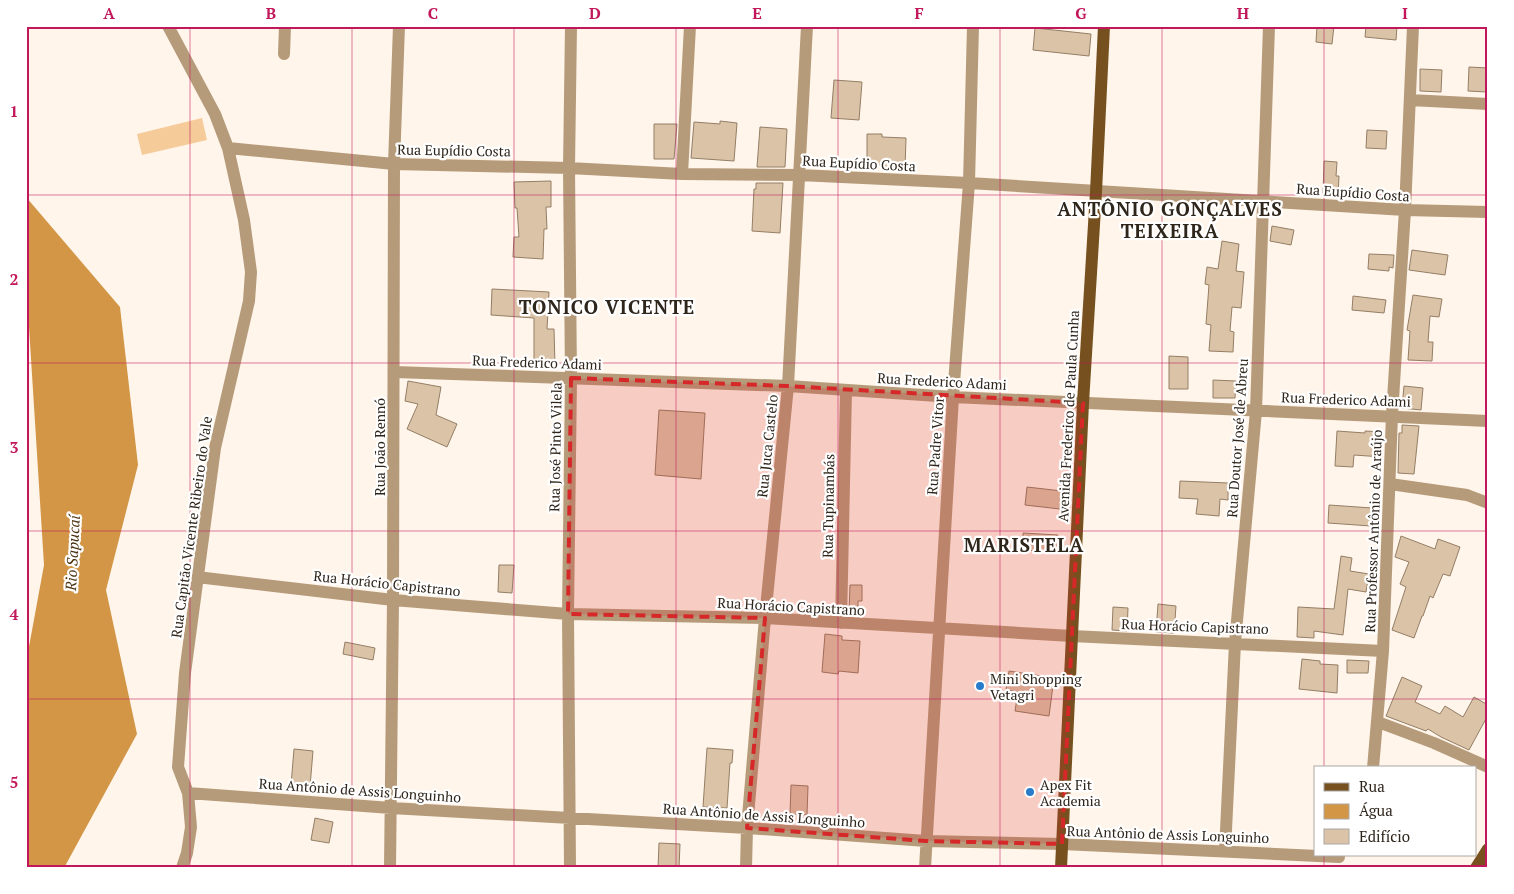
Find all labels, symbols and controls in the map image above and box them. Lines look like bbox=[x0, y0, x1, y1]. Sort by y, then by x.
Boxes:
text: A bbox=[103, 2, 115, 24]
text: B bbox=[266, 2, 276, 24]
text: C bbox=[428, 2, 438, 24]
text: D bbox=[589, 2, 601, 24]
text: E bbox=[752, 2, 762, 24]
text: F bbox=[914, 2, 924, 24]
text: G bbox=[1075, 2, 1087, 24]
text: H bbox=[1237, 2, 1249, 24]
text: I bbox=[1402, 2, 1408, 24]
text: 1 bbox=[9, 100, 19, 122]
street label: Rua Eupídio Costa bbox=[397, 140, 511, 160]
street label: Rua Eupídio Costa bbox=[802, 151, 916, 175]
street label: Rua Eupídio Costa bbox=[1296, 179, 1410, 205]
district label: ANTÔNIO GONÇALVES TEIXEIRA bbox=[1057, 196, 1283, 243]
text: 2 bbox=[9, 268, 19, 290]
district label: TONICO VICENTE bbox=[519, 294, 695, 319]
street label: Avenida Frederico de Paula Cunha bbox=[1053, 310, 1083, 522]
street label: Rua Frederico Adami bbox=[472, 350, 602, 374]
street label: Rua Doutor José de Abreu bbox=[1222, 358, 1252, 518]
street label: Rua Frederico Adami bbox=[877, 368, 1007, 394]
street label: Rua José Pinto Vilela bbox=[544, 382, 566, 512]
street label: Rua Frederico Adami bbox=[1281, 387, 1411, 411]
street label: Rua Juca Castelo bbox=[752, 393, 782, 498]
street label: Rua Padre Vitor bbox=[922, 396, 948, 496]
street label: Rua João Rennó bbox=[370, 398, 389, 496]
street label: Rua Capitão Vicente Ribeiro do Vale bbox=[166, 415, 216, 639]
street label: Rua Professor Antônio de Araújo bbox=[1360, 429, 1386, 633]
text: 3 bbox=[9, 436, 19, 458]
street label: Rua Tupinambás bbox=[818, 454, 838, 558]
water label: Rio Sapucaí bbox=[60, 513, 84, 592]
district label: MARISTELA bbox=[964, 532, 1084, 557]
street label: Rua Horácio Capistrano bbox=[313, 566, 462, 600]
street label: Rua Horácio Capistrano bbox=[717, 593, 865, 619]
text: 4 bbox=[9, 603, 19, 625]
street label: Rua Horácio Capistrano bbox=[1121, 614, 1269, 638]
place label: Mini Shopping Vetagri bbox=[990, 669, 1082, 704]
marker: Mini Shopping Vetagri bbox=[974, 680, 986, 692]
legend bbox=[1314, 766, 1476, 856]
text: 5 bbox=[9, 771, 19, 793]
street label: Rua Antônio de Assis Longuinho bbox=[258, 773, 462, 807]
place label: Apex Fit Academia bbox=[1040, 775, 1101, 810]
text: Rua bbox=[1359, 776, 1385, 796]
marker: Apex Fit Academia bbox=[1024, 786, 1036, 798]
street label: Rua Antônio de Assis Longuinho bbox=[662, 798, 866, 832]
text: Água bbox=[1359, 800, 1393, 820]
street label: Rua Antônio de Assis Longuinho bbox=[1066, 821, 1270, 847]
text: Edifício bbox=[1359, 826, 1410, 846]

